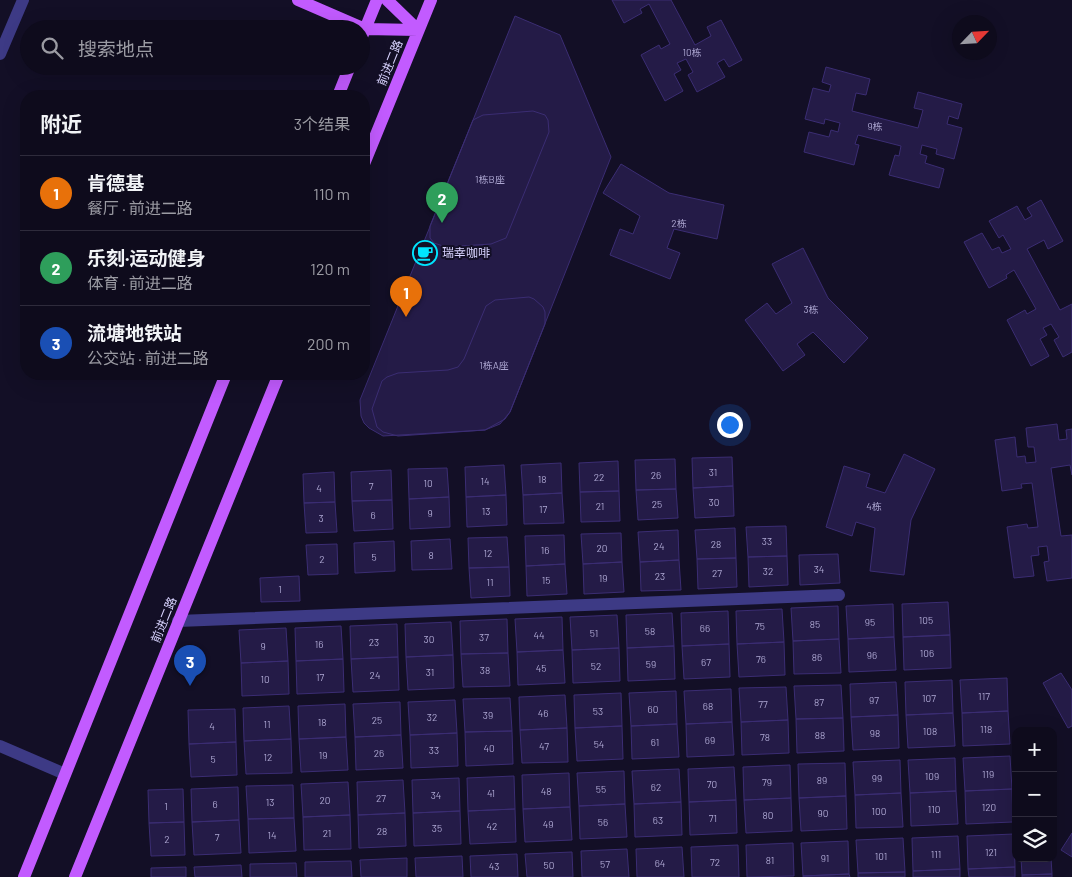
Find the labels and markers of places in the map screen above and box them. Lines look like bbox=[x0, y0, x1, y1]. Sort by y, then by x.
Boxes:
pin: 2 bbox=[426, 182, 458, 223]
cafe icon: 瑞幸咖啡 bbox=[412, 240, 438, 266]
place label: 瑞幸咖啡 bbox=[442, 245, 490, 259]
pin: 1 bbox=[390, 276, 422, 317]
pin: 3 bbox=[174, 645, 206, 686]

